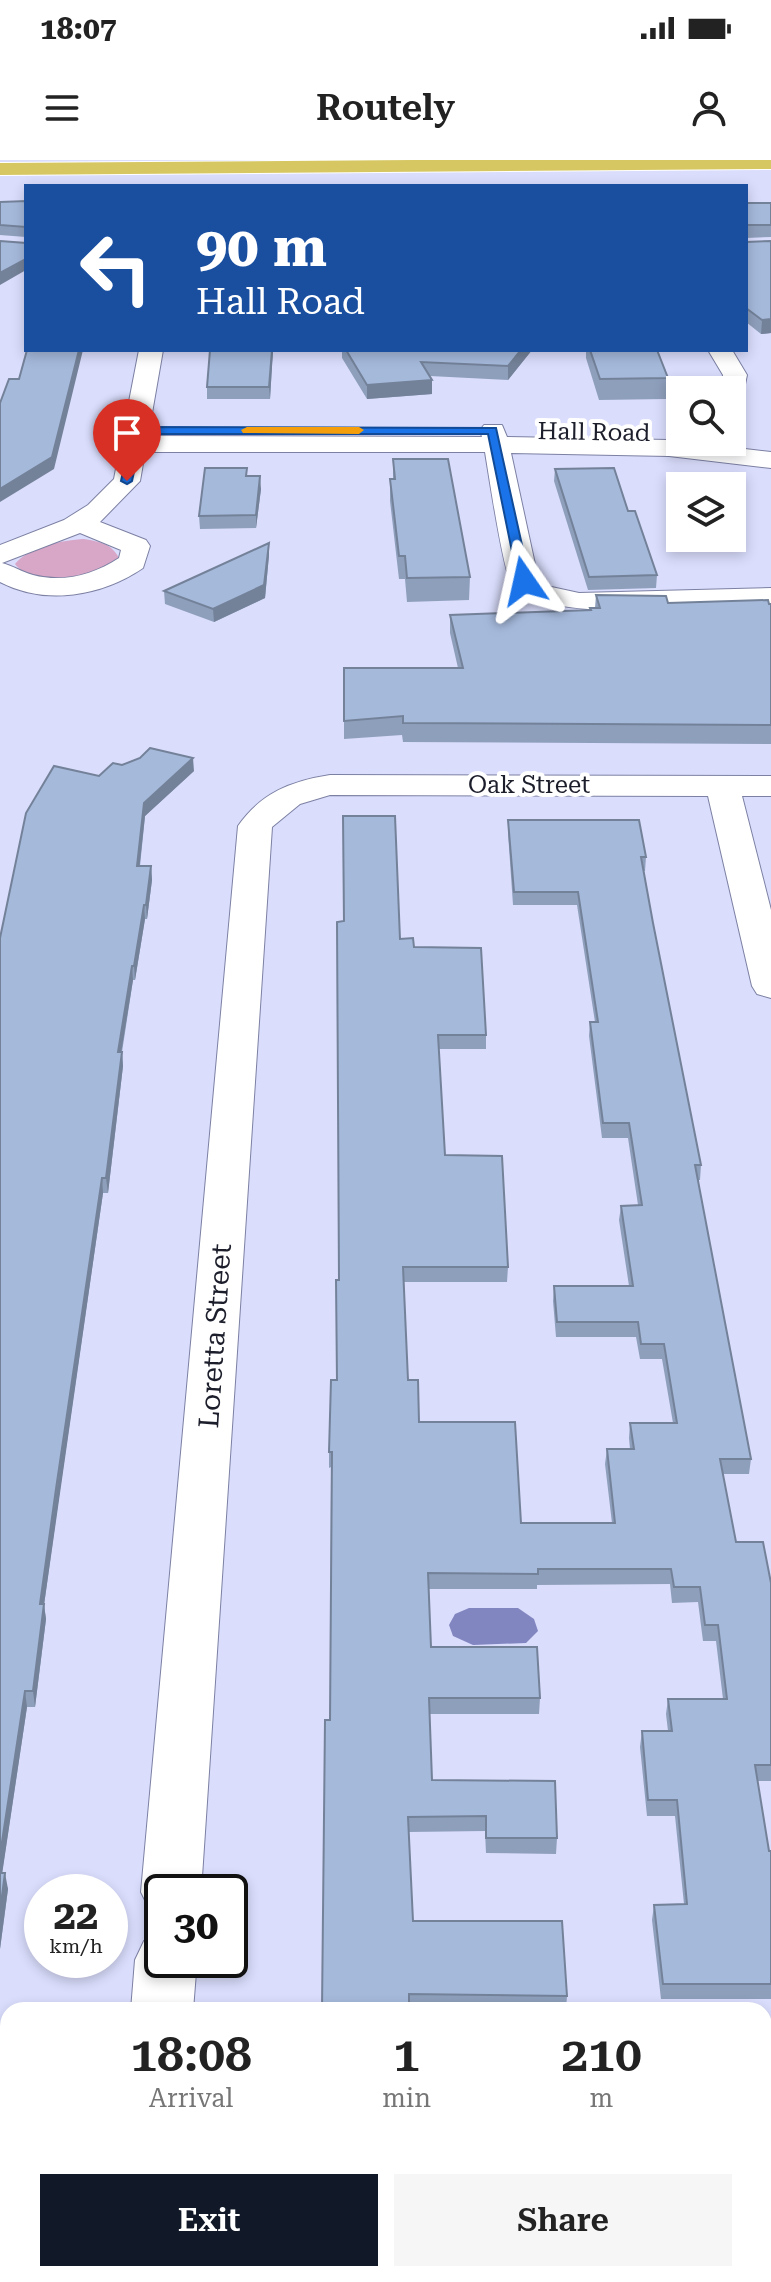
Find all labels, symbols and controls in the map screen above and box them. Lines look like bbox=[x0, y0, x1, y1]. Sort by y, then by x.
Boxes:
text: 18:07 bbox=[40, 11, 117, 46]
icon: menu bbox=[40, 86, 84, 130]
icon: person bbox=[687, 86, 731, 130]
text: Routely bbox=[316, 87, 455, 129]
text: 90 m bbox=[196, 214, 327, 280]
icon: left bbox=[64, 216, 168, 320]
text: Hall Road bbox=[196, 281, 365, 323]
map controls bbox=[666, 376, 746, 552]
button: search bbox=[666, 376, 746, 456]
pin bbox=[93, 399, 161, 481]
icon: arrive bbox=[105, 411, 149, 455]
street label: Hall Road bbox=[537, 417, 651, 447]
button: layers bbox=[666, 472, 746, 552]
position arrow bbox=[482, 539, 566, 623]
street label: Oak Street bbox=[468, 771, 590, 799]
street label: Loretta Street bbox=[192, 1243, 238, 1429]
speed limit sign: 30 bbox=[144, 1874, 248, 1978]
text: 22 bbox=[54, 1892, 98, 1939]
text: km/h bbox=[49, 1934, 103, 1958]
text: 18:08 bbox=[130, 2027, 252, 2083]
text: 1 bbox=[393, 2027, 420, 2083]
text: 210 bbox=[561, 2027, 642, 2083]
text: Arrival bbox=[149, 2083, 233, 2113]
text: min bbox=[382, 2083, 431, 2113]
text: m bbox=[590, 2083, 613, 2113]
button: Exit bbox=[40, 2174, 378, 2266]
button: Share bbox=[394, 2174, 732, 2266]

